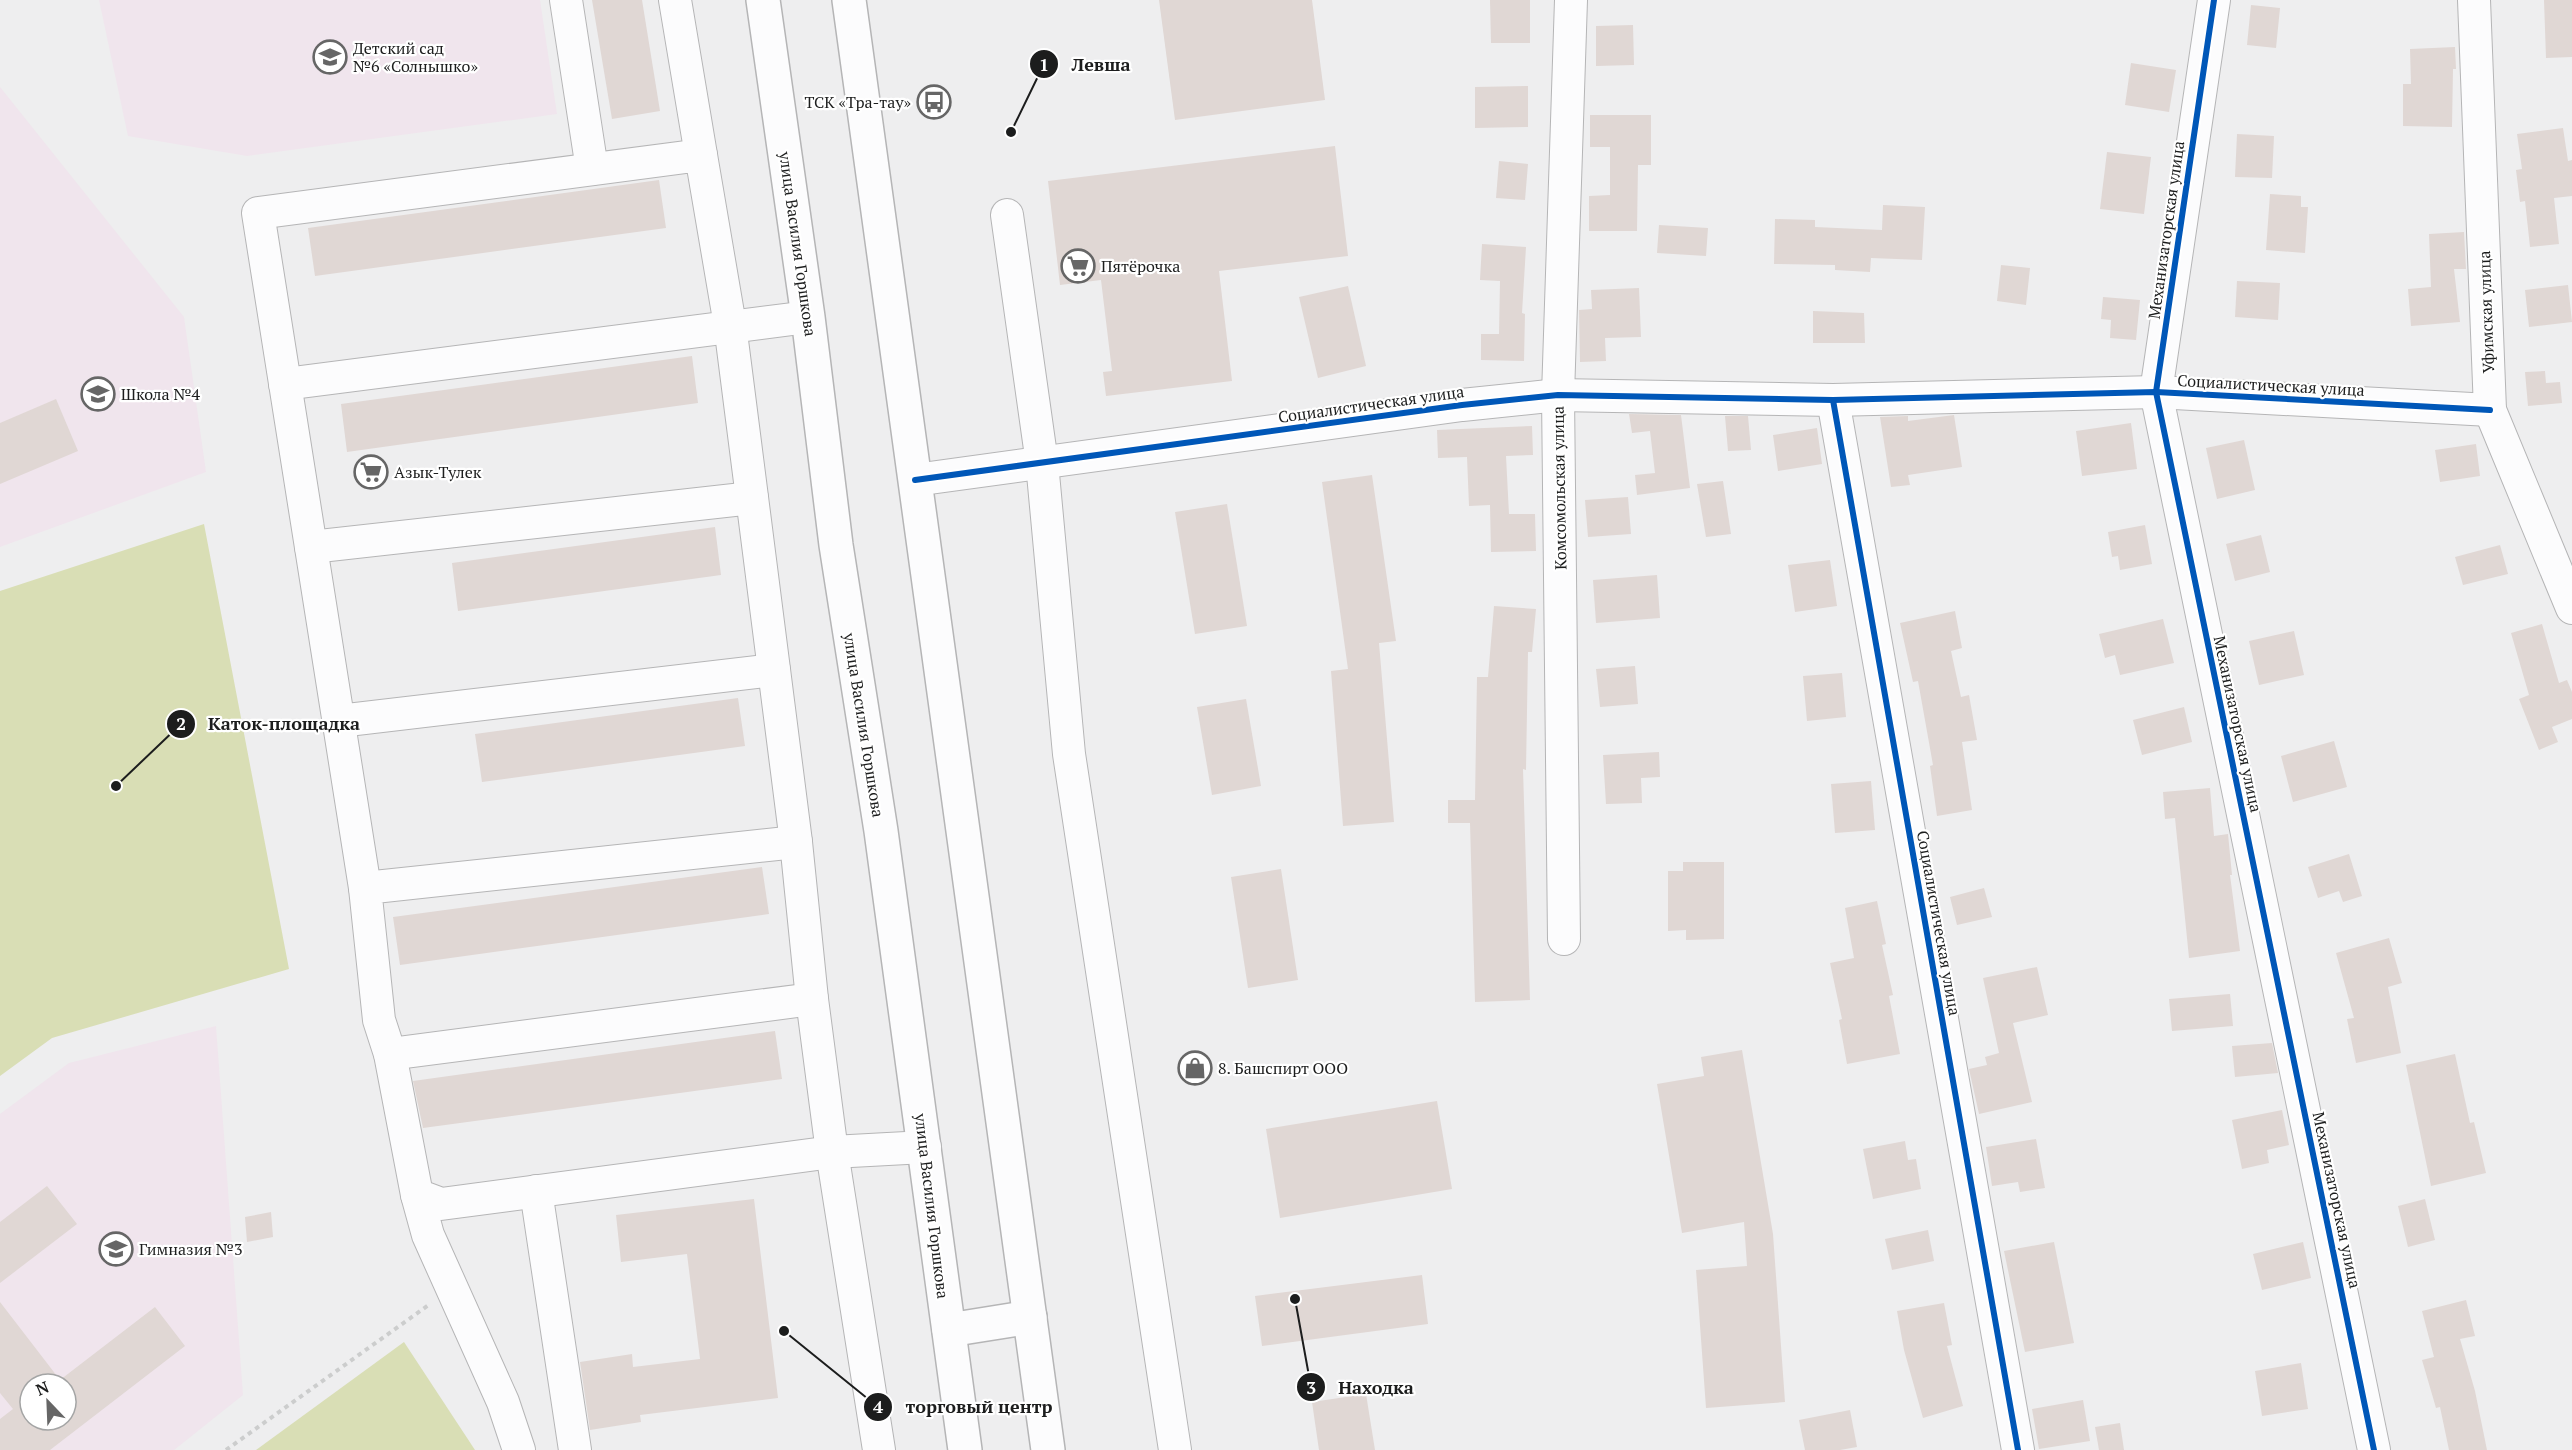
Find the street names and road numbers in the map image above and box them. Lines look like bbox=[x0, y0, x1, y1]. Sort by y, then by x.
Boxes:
street label: Механизаторская улица bbox=[2143, 139, 2189, 321]
street label: улица Василия Горшкова bbox=[774, 149, 822, 338]
street label: Уфимская улица bbox=[2473, 250, 2499, 374]
street label: Социалистическая улица bbox=[2177, 369, 2365, 401]
street label: Социалистическая улица bbox=[1277, 380, 1465, 428]
street label: Комсомольская улица bbox=[1547, 406, 1571, 570]
street label: улица Василия Горшкова bbox=[838, 630, 889, 819]
street label: Механизаторская улица bbox=[2209, 634, 2267, 814]
street label: Социалистическая улица bbox=[1912, 829, 1966, 1017]
street label: Механизаторская улица bbox=[2308, 1110, 2366, 1290]
street label: улица Василия Горшкова bbox=[910, 1111, 954, 1300]

